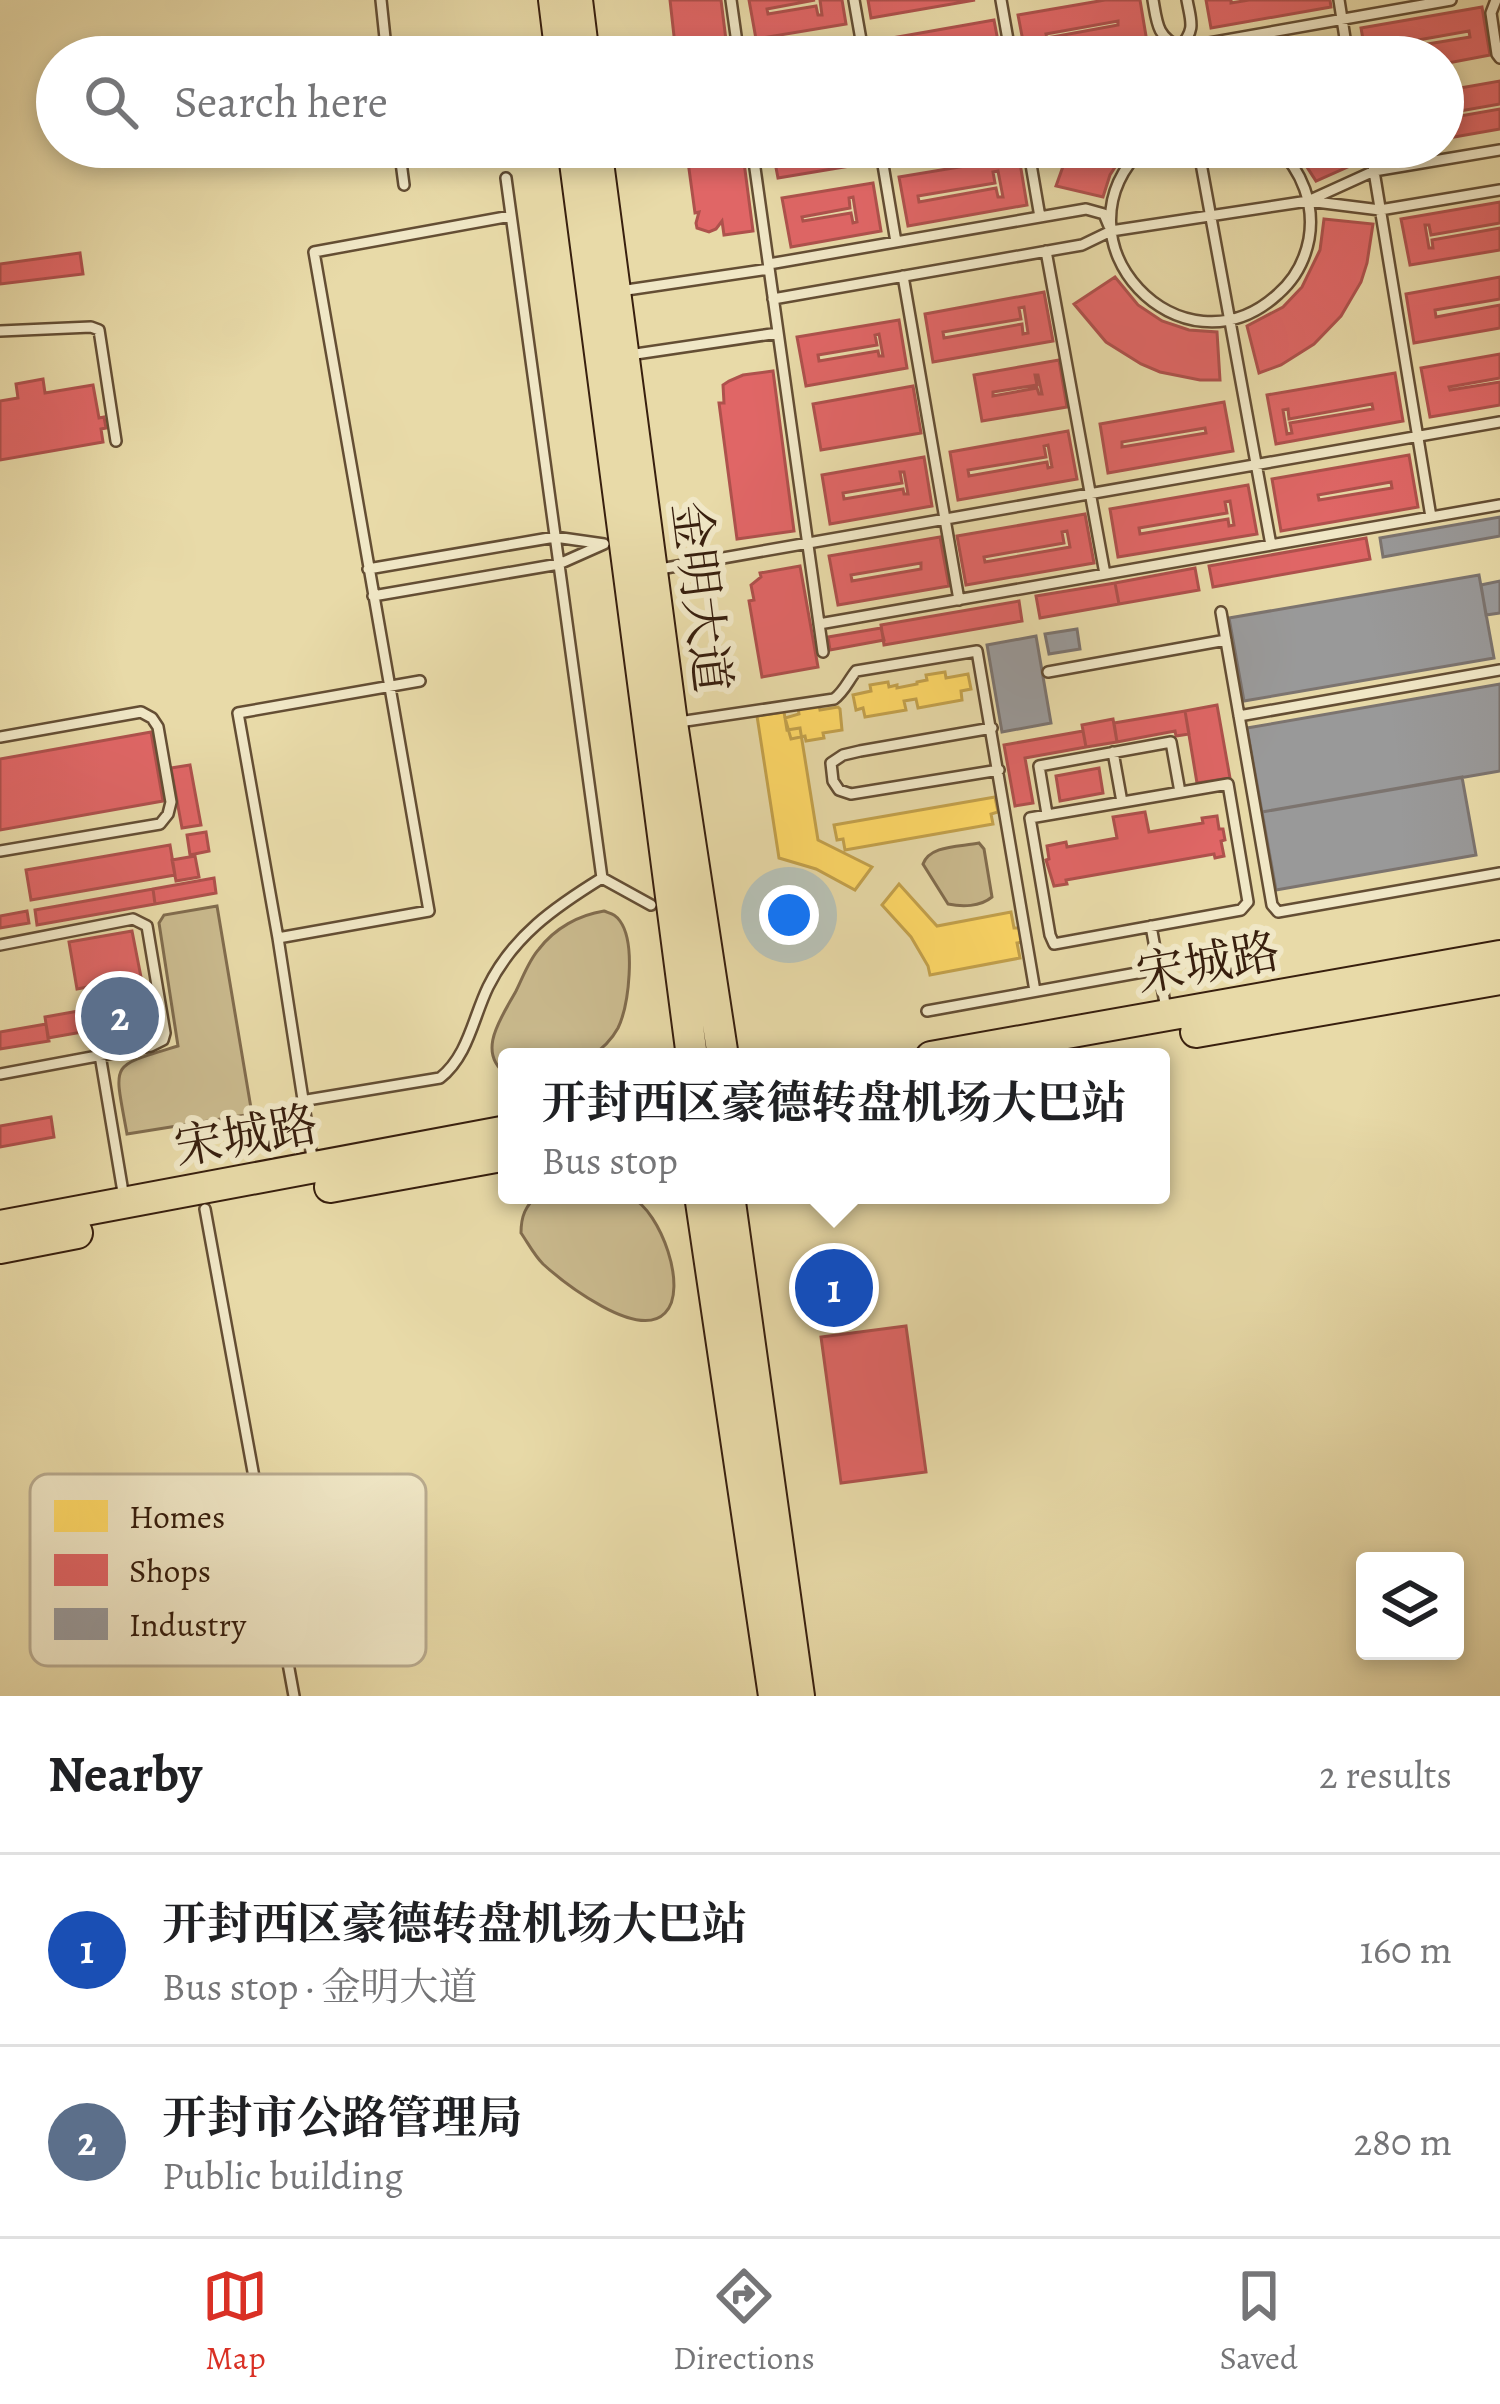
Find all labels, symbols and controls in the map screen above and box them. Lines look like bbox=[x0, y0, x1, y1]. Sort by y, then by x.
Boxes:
search box bbox=[36, 36, 1464, 168]
icon: search bbox=[78, 69, 144, 135]
text: Search here bbox=[174, 71, 388, 133]
street label: 金明大道 bbox=[657, 498, 745, 696]
your location bbox=[759, 885, 819, 945]
street label: 宋城路 bbox=[1131, 918, 1285, 1008]
pin: 2 bbox=[81, 971, 159, 1061]
popup bbox=[498, 1048, 1170, 1204]
text: 开封西区豪德转盘机场大巴站 bbox=[541, 1072, 1127, 1134]
street label: 宋城路 bbox=[169, 1091, 323, 1181]
text: Bus stop bbox=[541, 1134, 678, 1187]
pin: 1 bbox=[795, 1243, 873, 1333]
legend bbox=[30, 1474, 426, 1666]
text: Homes bbox=[129, 1494, 225, 1539]
text: Shops bbox=[129, 1548, 211, 1593]
map controls bbox=[1356, 1552, 1464, 1660]
button: layers bbox=[1356, 1552, 1464, 1660]
text: Industry bbox=[129, 1602, 247, 1647]
text: Nearby bbox=[48, 1739, 202, 1809]
text: 2 results bbox=[1319, 1748, 1452, 1801]
text: 开封西区豪德转盘机场大巴站 bbox=[162, 1893, 747, 1955]
text: 1 bbox=[80, 1923, 94, 1976]
text: 160 m bbox=[1360, 1923, 1452, 1976]
text: Bus stop · 金明大道 bbox=[162, 1960, 478, 2013]
text: 开封市公路管理局 bbox=[162, 2087, 522, 2149]
text: 2 bbox=[78, 2115, 96, 2168]
text: 280 m bbox=[1354, 2115, 1452, 2168]
text: Public building bbox=[162, 2149, 403, 2202]
tab: Map bbox=[202, 2263, 268, 2380]
tab: Directions bbox=[673, 2263, 815, 2380]
tab: Saved bbox=[1219, 2263, 1298, 2380]

